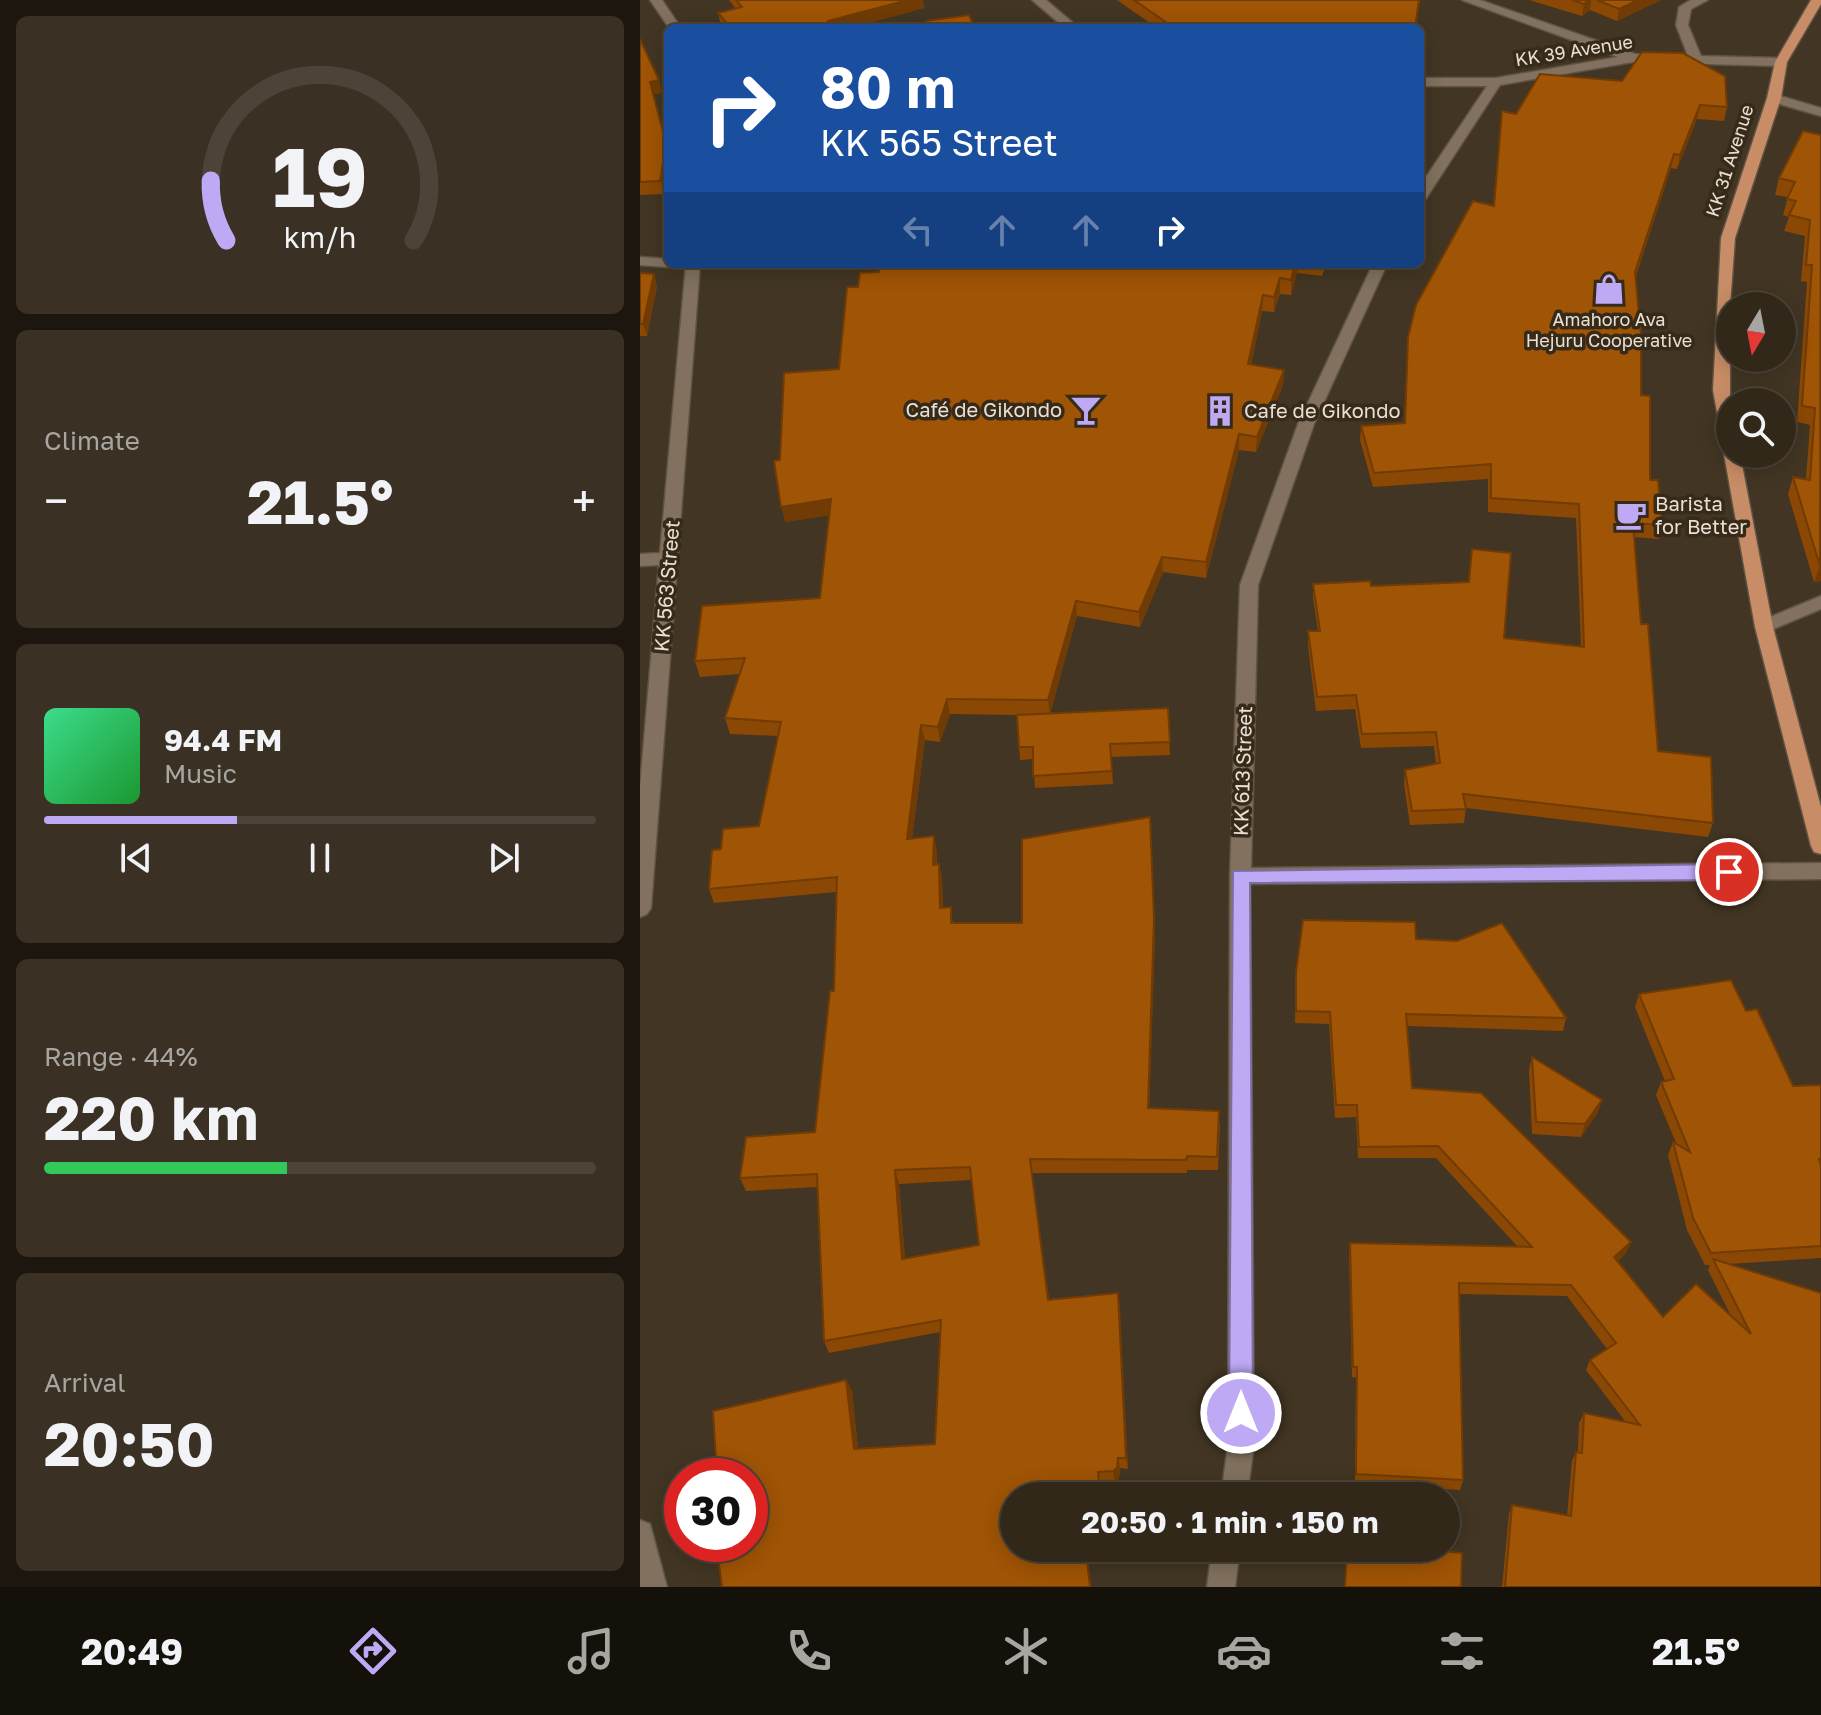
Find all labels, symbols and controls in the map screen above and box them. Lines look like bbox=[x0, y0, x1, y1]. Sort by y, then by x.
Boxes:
street label: KK 39 Avenue bbox=[1513, 30, 1634, 70]
text: 80 m bbox=[820, 53, 955, 120]
icon: right bbox=[688, 56, 792, 160]
street label: KK 31 Avenue bbox=[1701, 102, 1758, 220]
text: KK 565 Street bbox=[820, 121, 1058, 164]
text: 19 bbox=[272, 125, 368, 225]
icon: left bbox=[896, 208, 940, 252]
icon: ahead bbox=[980, 208, 1024, 252]
icon: ahead bbox=[1064, 208, 1108, 252]
icon: right bbox=[1148, 208, 1192, 252]
text: km/h bbox=[284, 220, 356, 254]
shop icon: Amahoro Ava Hejuru Cooperative bbox=[1592, 272, 1626, 306]
north arrow bbox=[1716, 292, 1796, 372]
map controls bbox=[1716, 292, 1796, 468]
place label: Amahoro Ava Hejuru Cooperative bbox=[1526, 308, 1692, 351]
button: search bbox=[1716, 388, 1796, 468]
bar icon: Café de Gikondo bbox=[1069, 393, 1103, 427]
building icon: Cafe de Gikondo bbox=[1203, 394, 1237, 428]
place label: Café de Gikondo bbox=[906, 397, 1062, 421]
place label: Cafe de Gikondo bbox=[1244, 398, 1400, 422]
text: Climate bbox=[44, 425, 140, 456]
text: 21.5° bbox=[247, 465, 393, 537]
text: − bbox=[44, 474, 68, 527]
text: + bbox=[572, 474, 596, 527]
place label: Barista for Better bbox=[1655, 491, 1747, 538]
cafe icon: Barista for Better bbox=[1614, 498, 1648, 532]
street label: KK 563 Street bbox=[648, 519, 684, 653]
street label: KK 613 Street bbox=[1228, 705, 1256, 837]
text: 94.4 FM bbox=[164, 722, 282, 758]
text: Music bbox=[164, 758, 237, 789]
icon: previous bbox=[114, 836, 158, 880]
icon: pause bbox=[298, 836, 342, 880]
icon: next bbox=[482, 836, 526, 880]
pin bbox=[1695, 838, 1763, 906]
icon: arrive bbox=[1707, 850, 1751, 894]
text: Range · 44% bbox=[44, 1041, 198, 1072]
text: 220 km bbox=[44, 1081, 259, 1153]
text: Arrival bbox=[44, 1367, 125, 1398]
position arrow bbox=[1199, 1371, 1283, 1455]
text: 20:50 bbox=[44, 1407, 214, 1479]
speed limit sign: 30 bbox=[664, 1458, 768, 1562]
text: 20:50 · 1 min · 150 m bbox=[1082, 1504, 1378, 1540]
icon: directions bbox=[345, 1623, 401, 1679]
icon: music bbox=[563, 1623, 619, 1679]
icon: phone bbox=[781, 1623, 837, 1679]
icon: climate bbox=[998, 1623, 1054, 1679]
icon: car bbox=[1216, 1623, 1272, 1679]
icon: filters bbox=[1434, 1623, 1490, 1679]
text: 20:49 bbox=[81, 1630, 183, 1673]
text: 21.5° bbox=[1652, 1630, 1740, 1673]

